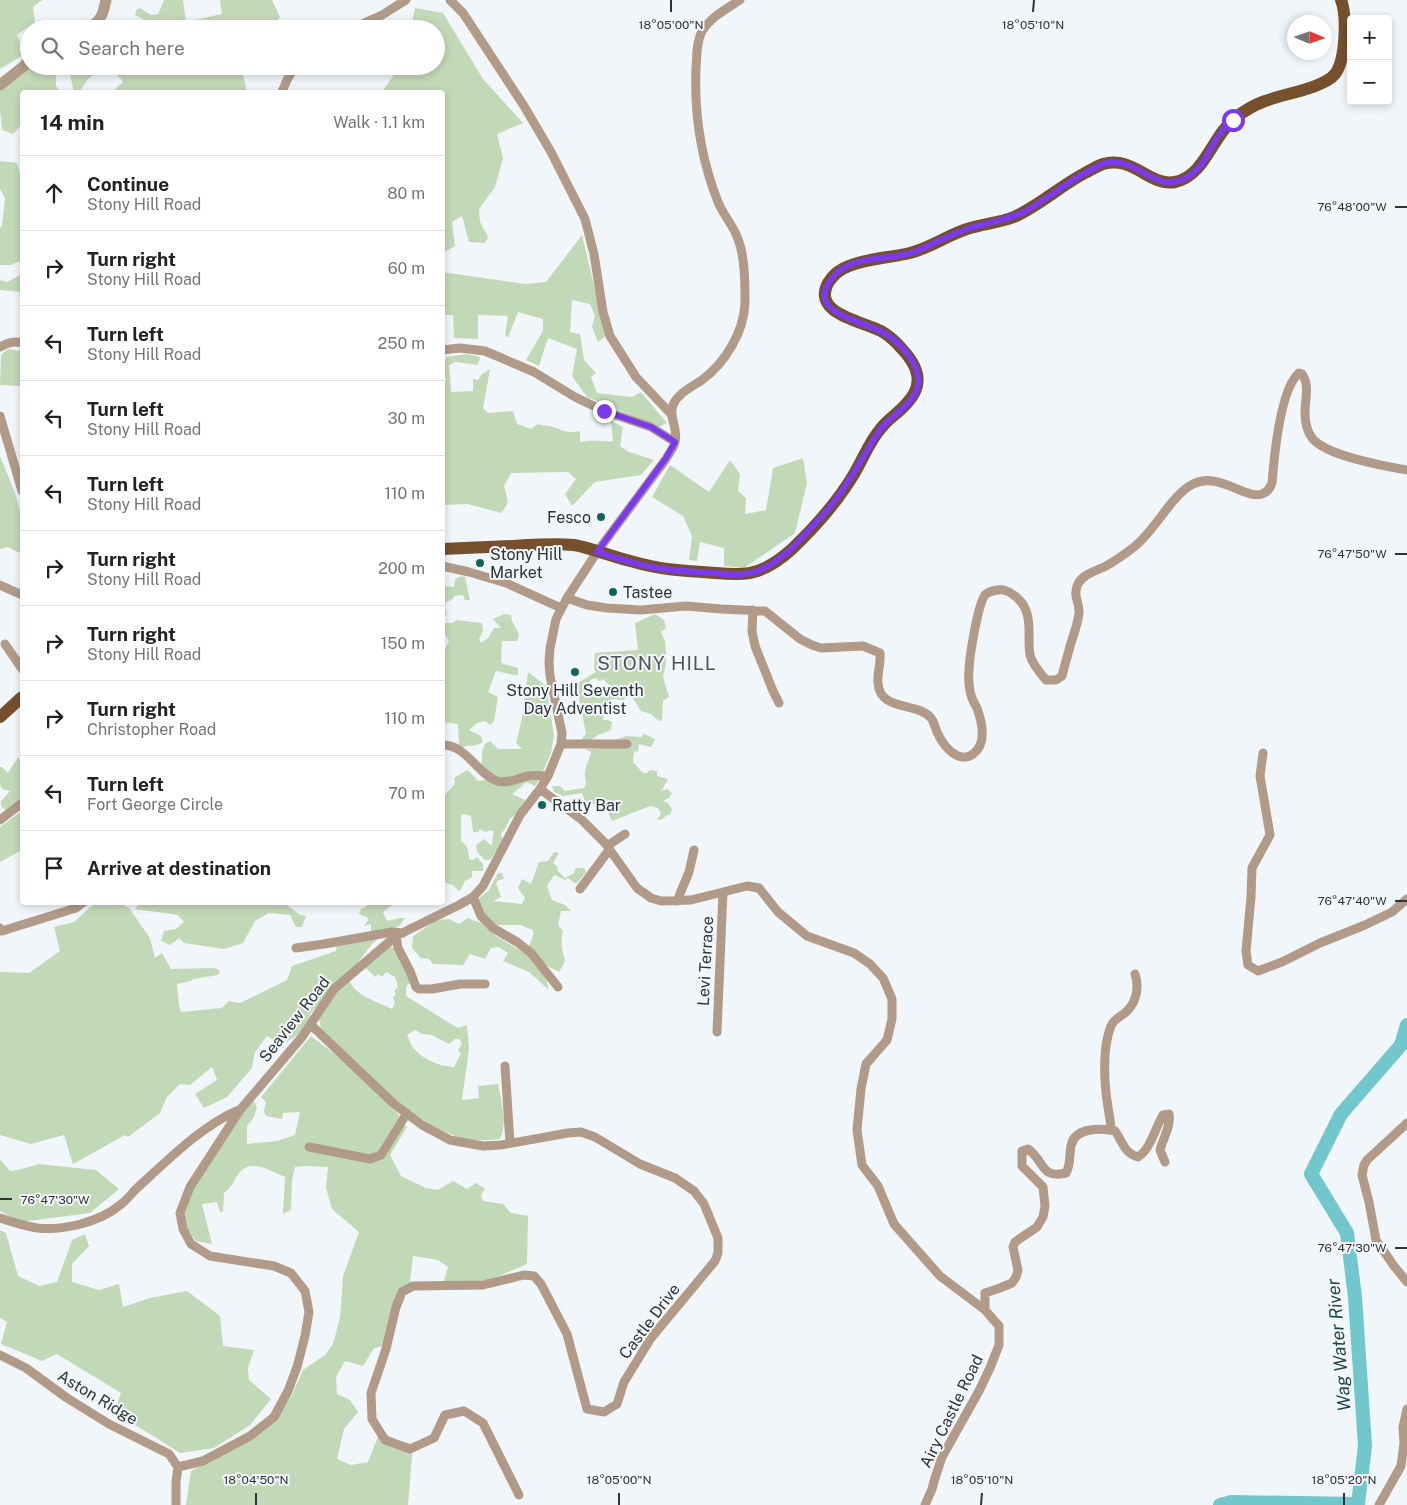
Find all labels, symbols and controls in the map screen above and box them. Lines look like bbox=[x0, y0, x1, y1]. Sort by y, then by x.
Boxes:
north arrow bbox=[1287, 15, 1332, 60]
map controls bbox=[1347, 15, 1392, 105]
button: + bbox=[1347, 15, 1392, 60]
text: 18°05'00"N bbox=[639, 18, 703, 32]
text: 18°05'10"N bbox=[1002, 18, 1064, 32]
search box bbox=[20, 20, 445, 75]
icon: search bbox=[38, 34, 66, 62]
text: Search here bbox=[78, 37, 185, 59]
button: − bbox=[1347, 60, 1392, 105]
route start bbox=[1222, 109, 1245, 132]
text: 14 min bbox=[40, 110, 104, 135]
text: Walk · 1.1 km bbox=[333, 113, 425, 132]
text: Continue bbox=[87, 173, 169, 195]
icon: ahead bbox=[40, 179, 68, 207]
text: 80 m bbox=[387, 184, 425, 203]
text: Stony Hill Road bbox=[87, 195, 201, 214]
text: 76°48'00"W bbox=[1317, 200, 1387, 214]
text: Turn right bbox=[87, 248, 176, 270]
icon: right bbox=[40, 254, 68, 282]
text: 60 m bbox=[388, 259, 425, 278]
text: Stony Hill Road bbox=[87, 270, 201, 289]
text: Turn left bbox=[87, 323, 164, 345]
icon: left bbox=[40, 329, 68, 357]
text: 250 m bbox=[378, 334, 425, 353]
text: Stony Hill Road bbox=[87, 345, 201, 364]
text: Turn left bbox=[87, 398, 164, 420]
route end bbox=[593, 400, 616, 423]
icon: left bbox=[40, 404, 68, 432]
text: 30 m bbox=[388, 409, 425, 428]
text: Stony Hill Road bbox=[87, 420, 201, 439]
text: Turn left bbox=[87, 473, 164, 495]
icon: left bbox=[40, 479, 68, 507]
text: 110 m bbox=[384, 484, 425, 503]
text: Stony Hill Road bbox=[87, 495, 201, 514]
place label: Fesco bbox=[547, 508, 591, 527]
marker: Fesco bbox=[595, 511, 607, 523]
place label: Stony Hill Market bbox=[490, 545, 563, 582]
text: 76°47'50"W bbox=[1317, 547, 1387, 561]
text: Turn right bbox=[87, 548, 176, 570]
icon: right bbox=[40, 554, 68, 582]
marker: Stony Hill Market bbox=[474, 557, 486, 569]
text: 200 m bbox=[378, 559, 425, 578]
text: Stony Hill Road bbox=[87, 570, 201, 589]
place label: Tastee bbox=[623, 583, 672, 602]
marker: Tastee bbox=[607, 586, 619, 598]
text: Turn right bbox=[87, 623, 176, 645]
icon: right bbox=[40, 629, 68, 657]
text: 150 m bbox=[381, 634, 425, 653]
text: Stony Hill Road bbox=[87, 645, 201, 664]
district label: STONY HILL bbox=[597, 652, 717, 674]
marker: Stony Hill Seventh Day Adventist bbox=[569, 666, 581, 678]
place label: Stony Hill Seventh Day Adventist bbox=[506, 681, 644, 718]
text: Turn right bbox=[87, 698, 176, 720]
icon: right bbox=[40, 704, 68, 732]
text: 110 m bbox=[384, 709, 425, 728]
text: Christopher Road bbox=[87, 720, 216, 739]
text: Turn left bbox=[87, 773, 164, 795]
icon: left bbox=[40, 779, 68, 807]
text: 70 m bbox=[388, 784, 425, 803]
text: Fort George Circle bbox=[87, 795, 223, 814]
place label: Ratty Bar bbox=[552, 796, 621, 815]
marker: Ratty Bar bbox=[536, 799, 548, 811]
icon: arrive bbox=[40, 854, 68, 882]
text: Arrive at destination bbox=[87, 857, 271, 879]
text: 76°47'40"W bbox=[1317, 894, 1387, 908]
street label: Levi Terrace bbox=[694, 916, 717, 1006]
street label: Seaview Road bbox=[255, 973, 334, 1066]
text: 76°47'30"W bbox=[20, 1193, 90, 1207]
text: 76°47'30"W bbox=[1317, 1241, 1387, 1255]
water label: Wag Water River bbox=[1322, 1278, 1355, 1412]
street label: Castle Drive bbox=[615, 1280, 684, 1363]
street label: Airy Castle Road bbox=[916, 1352, 987, 1471]
street label: Aston Ridge bbox=[54, 1366, 141, 1429]
text: 18°04'50"N bbox=[223, 1473, 289, 1487]
text: 18°05'00"N bbox=[587, 1473, 651, 1487]
text: 18°05'10"N bbox=[951, 1473, 1013, 1487]
text: 18°05'20"N bbox=[1312, 1473, 1376, 1487]

